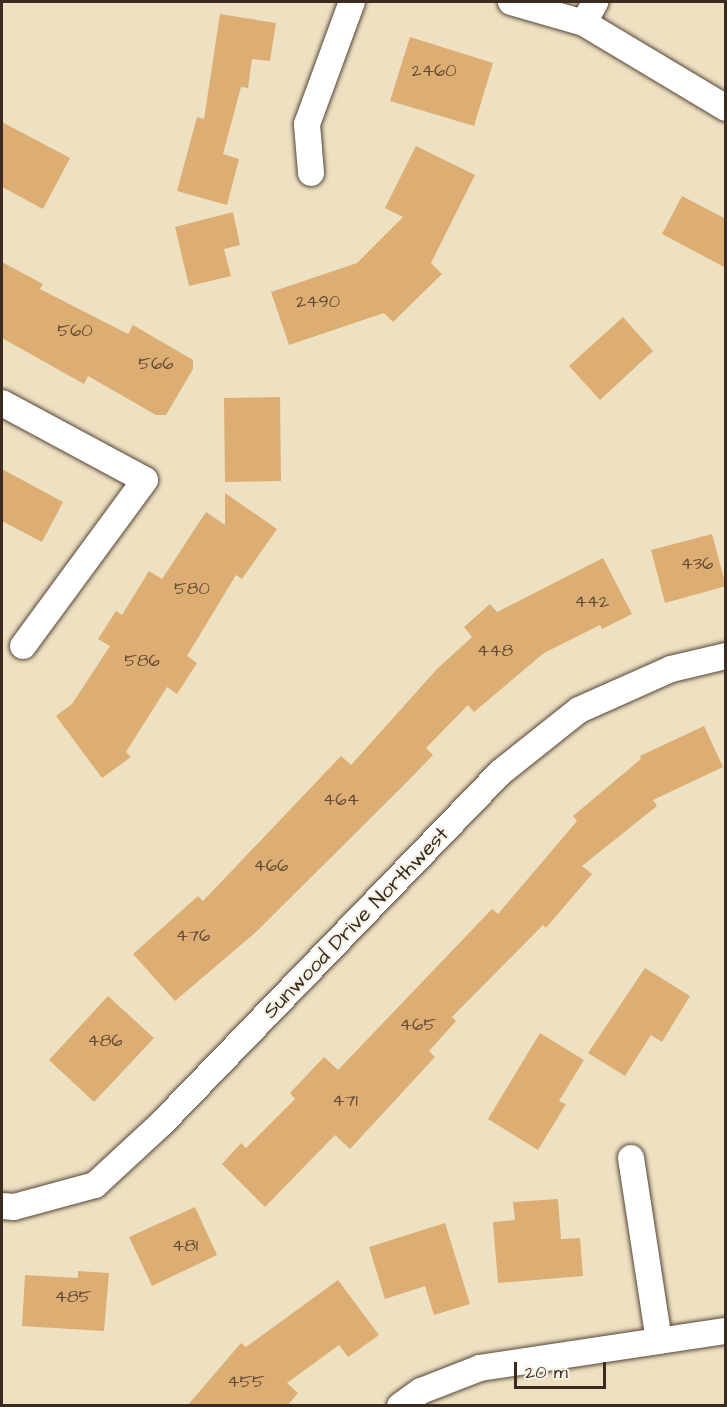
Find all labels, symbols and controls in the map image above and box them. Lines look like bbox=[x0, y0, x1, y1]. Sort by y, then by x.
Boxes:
house number: 2460 bbox=[411, 60, 457, 82]
house number: 2490 bbox=[296, 291, 340, 313]
house number: 560 bbox=[57, 320, 93, 342]
house number: 566 bbox=[138, 353, 174, 375]
house number: 436 bbox=[681, 553, 713, 575]
house number: 580 bbox=[174, 578, 210, 600]
house number: 442 bbox=[575, 591, 609, 613]
house number: 448 bbox=[477, 640, 513, 662]
house number: 586 bbox=[124, 650, 160, 672]
house number: 464 bbox=[323, 789, 359, 811]
street label: Sunwood Drive Northwest bbox=[258, 822, 454, 1024]
house number: 466 bbox=[254, 855, 288, 877]
house number: 476 bbox=[176, 925, 210, 947]
house number: 465 bbox=[400, 1014, 436, 1036]
house number: 486 bbox=[87, 1030, 123, 1052]
house number: 471 bbox=[332, 1090, 358, 1112]
house number: 481 bbox=[172, 1235, 198, 1257]
house number: 485 bbox=[55, 1286, 91, 1308]
scale bar bbox=[517, 1350, 608, 1388]
text: 20 m bbox=[525, 1360, 568, 1385]
house number: 455 bbox=[227, 1371, 265, 1393]

